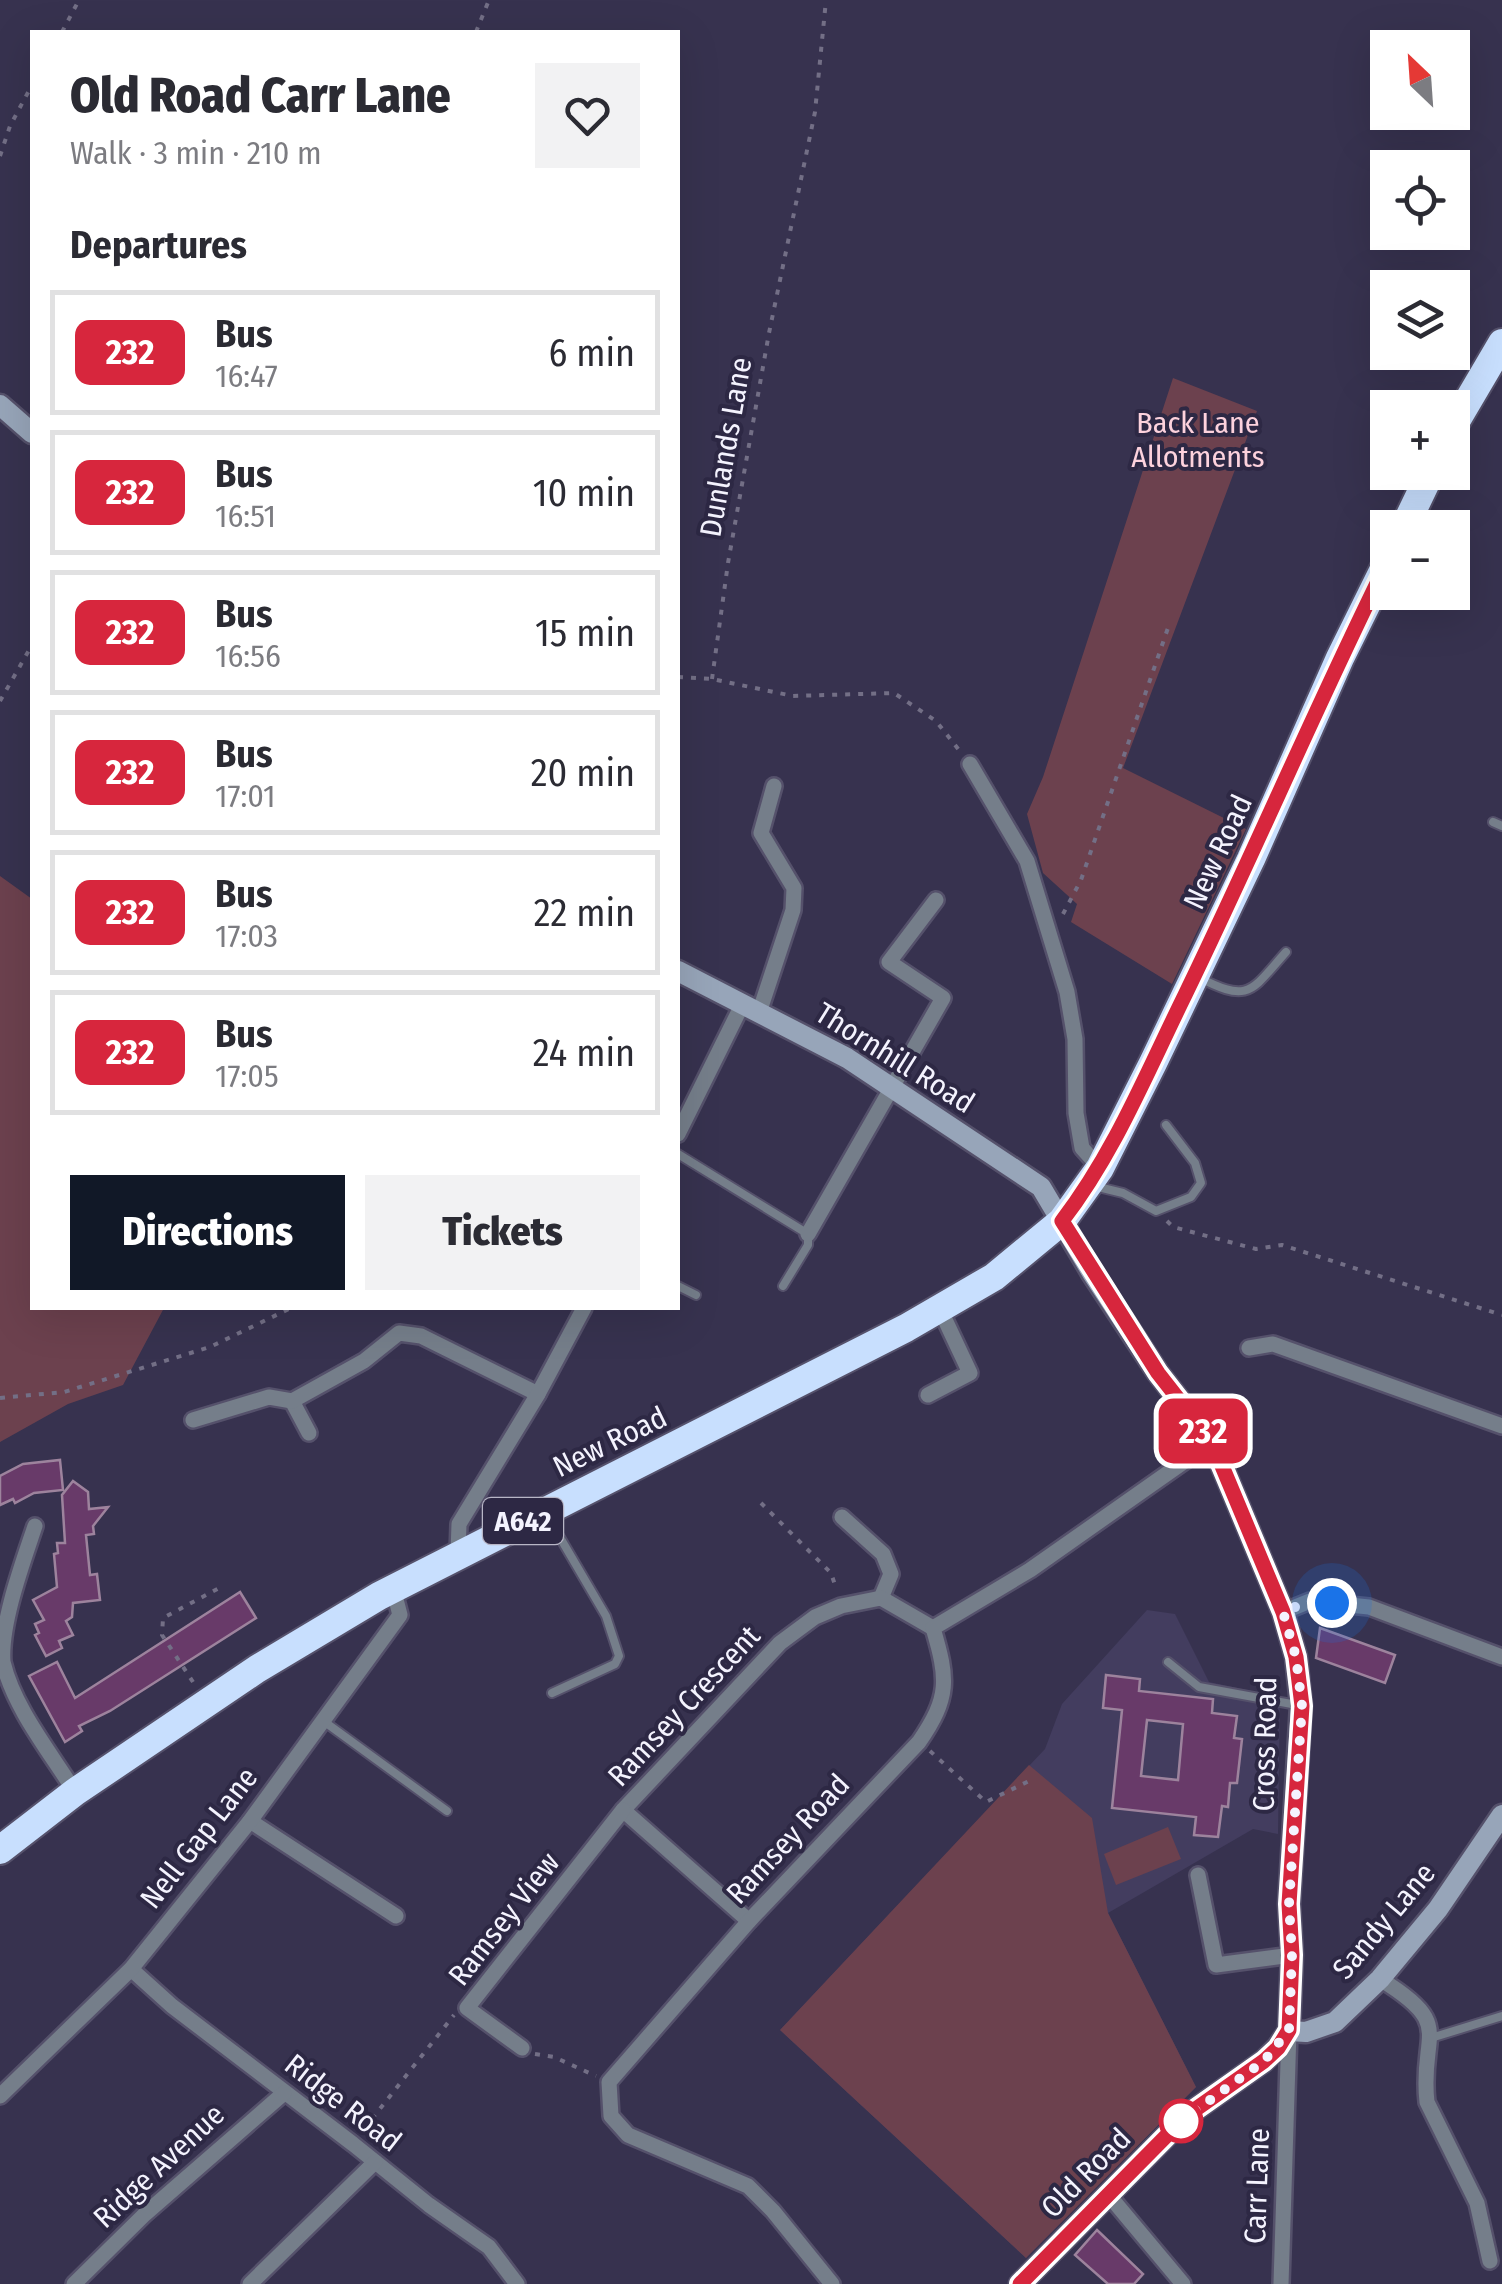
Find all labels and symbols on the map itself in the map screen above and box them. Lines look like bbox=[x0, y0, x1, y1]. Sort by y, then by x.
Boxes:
north arrow bbox=[1370, 30, 1470, 130]
street label: Dunlands Lane bbox=[693, 354, 759, 540]
park label: Back Lane Allotments bbox=[1131, 405, 1265, 475]
street label: New Road bbox=[1176, 789, 1260, 915]
street label: Thornhill Road bbox=[809, 995, 981, 1121]
line badge: 232 bbox=[1146, 1398, 1260, 1464]
street label: New Road bbox=[547, 1399, 673, 1485]
road number: A642 bbox=[483, 1498, 563, 1544]
your location bbox=[1307, 1578, 1357, 1628]
street label: Ramsey Crescent bbox=[600, 1618, 768, 1794]
street label: Cross Road bbox=[1246, 1676, 1284, 1812]
street label: Nell Gap Lane bbox=[133, 1760, 265, 1916]
street label: Ramsey Road bbox=[719, 1767, 857, 1911]
street label: Ramsey View bbox=[441, 1845, 567, 1993]
street label: Sandy Lane bbox=[1325, 1856, 1443, 1986]
street label: Ridge Road bbox=[278, 2046, 408, 2160]
street label: Ridge Avenue bbox=[86, 2096, 232, 2236]
unlabelled marker bbox=[1160, 2100, 1202, 2142]
street label: Old Road bbox=[1034, 2121, 1138, 2225]
street label: Carr Lane bbox=[1237, 2127, 1277, 2245]

